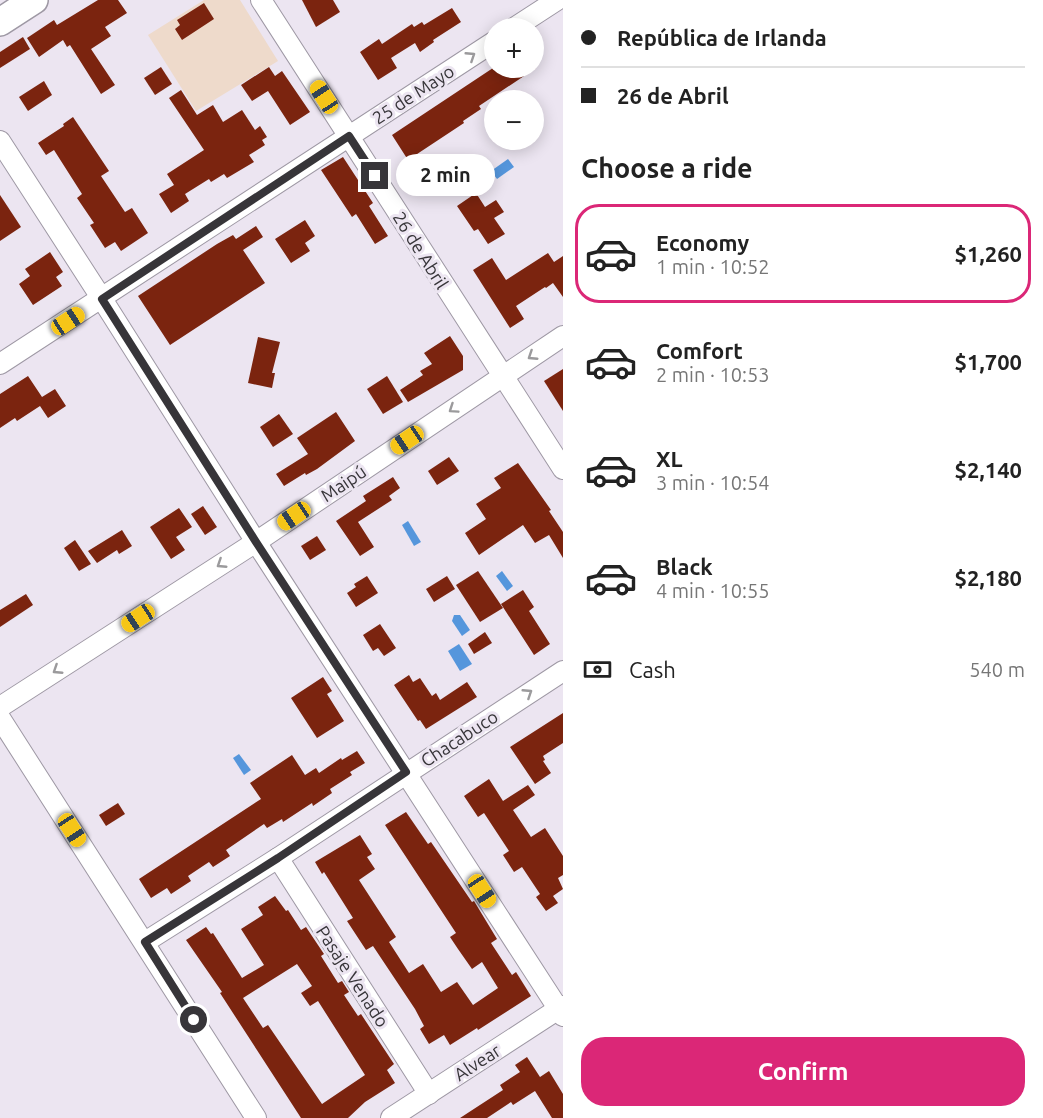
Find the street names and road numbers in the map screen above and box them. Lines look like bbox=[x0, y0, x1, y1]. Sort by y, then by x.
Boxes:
street label: 25 de Mayo bbox=[369, 60, 457, 128]
street label: 26 de Abril bbox=[389, 208, 453, 292]
street label: Maipú bbox=[317, 461, 369, 505]
street label: Chacabuco bbox=[417, 706, 501, 770]
street label: Pasaje Venado bbox=[313, 922, 393, 1030]
street label: Alvear bbox=[450, 1040, 504, 1084]

